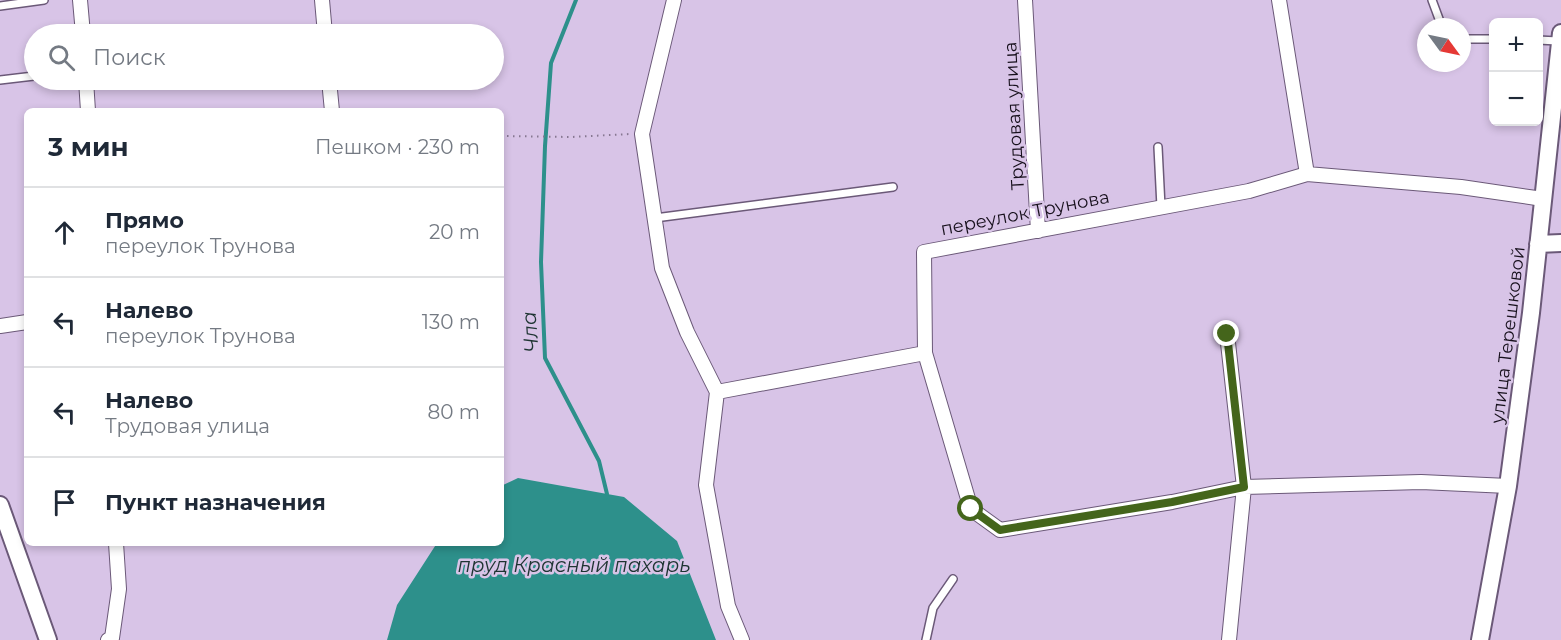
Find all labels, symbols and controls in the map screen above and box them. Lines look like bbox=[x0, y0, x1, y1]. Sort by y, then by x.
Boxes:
north arrow bbox=[1417, 18, 1471, 72]
map controls bbox=[1489, 18, 1543, 126]
button: + bbox=[1489, 18, 1543, 72]
search box bbox=[24, 24, 504, 90]
icon: search bbox=[45, 41, 78, 74]
street label: Трудовая улица bbox=[999, 41, 1029, 191]
text: Поиск bbox=[93, 44, 165, 71]
button: − bbox=[1489, 72, 1543, 126]
text: 3 мин bbox=[48, 131, 128, 163]
text: Пешком · 230 m bbox=[315, 135, 480, 159]
street label: переулок Трунова bbox=[939, 186, 1111, 240]
text: Прямо bbox=[105, 207, 184, 234]
icon: ahead bbox=[48, 216, 81, 249]
text: 20 m bbox=[429, 220, 480, 244]
text: переулок Трунова bbox=[105, 234, 296, 258]
street label: улица Терешковой bbox=[1486, 245, 1530, 426]
text: Налево bbox=[105, 297, 193, 324]
icon: left bbox=[48, 306, 81, 339]
text: 130 m bbox=[422, 310, 480, 334]
water label: Чла bbox=[517, 311, 543, 353]
route end bbox=[1213, 320, 1239, 346]
text: переулок Трунова bbox=[105, 324, 296, 348]
text: Налево bbox=[105, 387, 193, 414]
icon: left bbox=[48, 396, 81, 429]
text: 80 m bbox=[428, 400, 480, 424]
text: Трудовая улица bbox=[105, 414, 270, 438]
icon: arrive bbox=[48, 486, 81, 519]
text: Пункт назначения bbox=[105, 489, 326, 516]
route start bbox=[957, 495, 983, 521]
water label: пруд Красный пахарь bbox=[457, 553, 691, 577]

